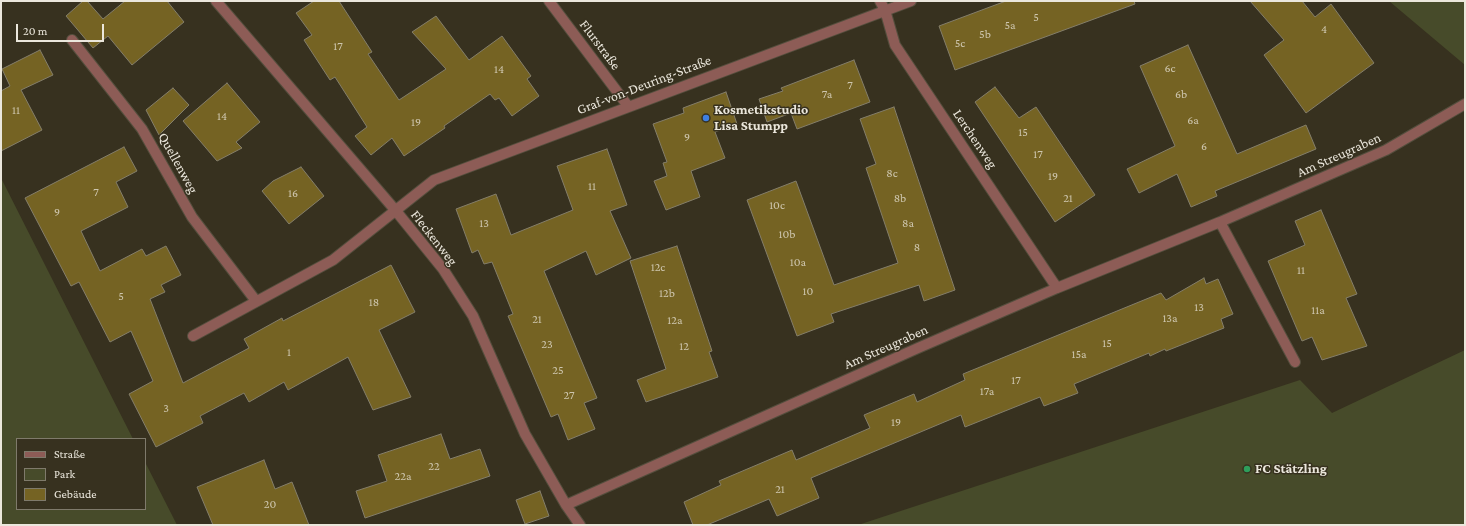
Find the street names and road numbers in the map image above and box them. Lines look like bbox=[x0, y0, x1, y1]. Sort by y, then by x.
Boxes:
street label: Flurstraße bbox=[576, 17, 624, 73]
street label: Graf-von-Deuring-Straße bbox=[575, 52, 713, 118]
street label: Lerchenweg bbox=[949, 106, 1001, 172]
street label: Am Streugraben bbox=[1294, 129, 1384, 181]
street label: Quellenweg bbox=[154, 130, 202, 196]
street label: Fleckenweg bbox=[407, 207, 461, 269]
street label: Am Streugraben bbox=[841, 321, 931, 373]

